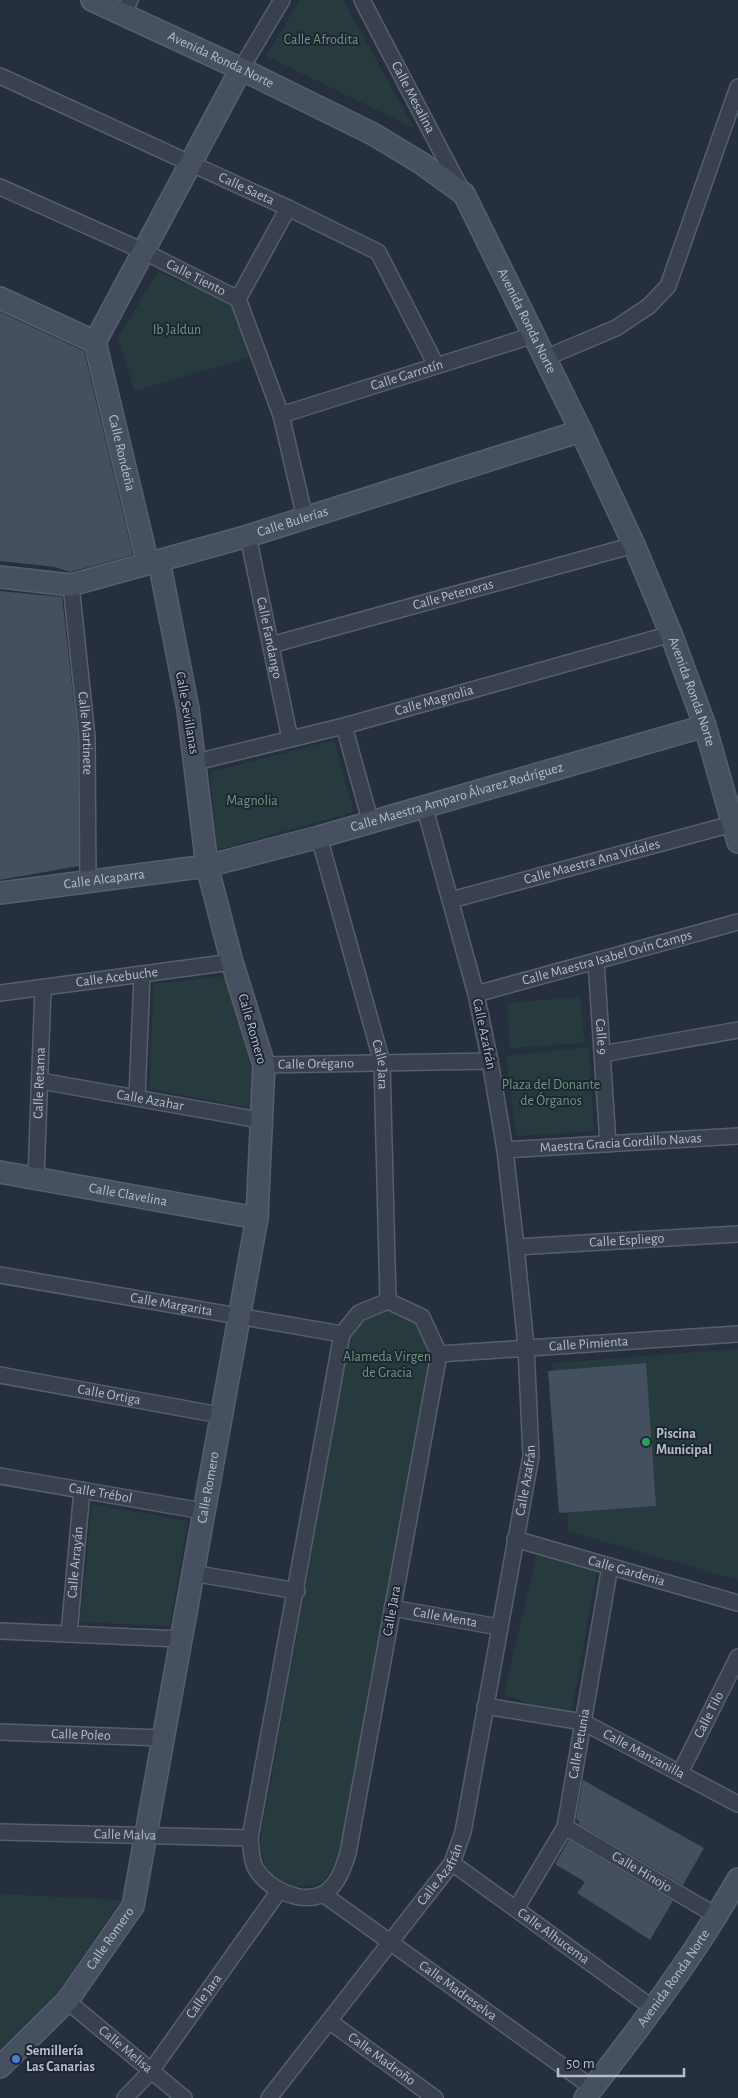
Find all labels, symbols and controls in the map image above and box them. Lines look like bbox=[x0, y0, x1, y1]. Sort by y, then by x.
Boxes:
street label: Avenida Ronda Norte bbox=[166, 29, 276, 91]
park label: Calle Afrodita bbox=[284, 33, 359, 47]
street label: Calle Mesalina bbox=[389, 59, 438, 136]
street label: Calle Saeta bbox=[216, 170, 277, 208]
street label: Calle Tiento bbox=[164, 257, 228, 299]
street label: Avenida Ronda Norte bbox=[495, 266, 558, 376]
park label: Ib Jaldun bbox=[153, 323, 201, 337]
street label: Calle Garrotín bbox=[369, 357, 445, 393]
street label: Calle Rondeña bbox=[106, 413, 137, 493]
street label: Calle Bulerías bbox=[255, 504, 330, 540]
street label: Calle Peteneras bbox=[411, 577, 495, 613]
street label: Calle Fandango bbox=[254, 596, 284, 680]
street label: Avenida Ronda Norte bbox=[666, 635, 717, 748]
street label: Calle Sevillanas bbox=[173, 671, 201, 755]
street label: Calle Magnolia bbox=[393, 683, 476, 718]
street label: Calle Martinete bbox=[75, 691, 94, 775]
street label: Calle Maestra Amparo Álvarez Rodríguez bbox=[349, 760, 565, 835]
park label: Magnolia bbox=[226, 794, 278, 808]
street label: Calle Maestra Ana Vidales bbox=[522, 837, 661, 887]
street label: Calle Alcaparra bbox=[63, 867, 146, 892]
street label: Calle Maestra Isabel Ovín Camps bbox=[521, 928, 694, 988]
street label: Calle Acebuche bbox=[75, 965, 159, 990]
street label: Calle Romero bbox=[235, 992, 269, 1066]
street label: Calle Azafrán bbox=[470, 997, 498, 1071]
street label: Calle 9 bbox=[593, 1018, 609, 1055]
street label: Calle Jara bbox=[369, 1038, 390, 1090]
street label: Calle Retama bbox=[31, 1046, 48, 1119]
street label: Calle Orégano bbox=[278, 1056, 354, 1072]
park label: Plaza del Donante de Órganos bbox=[502, 1078, 600, 1108]
street label: Calle Azahar bbox=[116, 1088, 185, 1113]
street label: Maestra Gracia Gordillo Navas bbox=[539, 1131, 702, 1155]
street label: Calle Clavelina bbox=[88, 1181, 169, 1209]
street label: Calle Espliego bbox=[589, 1231, 665, 1250]
street label: Calle Margarita bbox=[129, 1291, 214, 1319]
street label: Calle Pimienta bbox=[549, 1334, 629, 1354]
park label: Alameda Virgen de Gracia bbox=[343, 1350, 431, 1380]
street label: Calle Ortiga bbox=[77, 1382, 142, 1408]
place label: Piscina Municipal bbox=[656, 1427, 712, 1457]
marker: Piscina Municipal bbox=[640, 1436, 652, 1448]
street label: Calle Azafrán bbox=[513, 1445, 538, 1517]
street label: Calle Romero bbox=[195, 1450, 222, 1524]
street label: Calle Trébol bbox=[68, 1481, 133, 1506]
street label: Calle Arrayán bbox=[65, 1526, 86, 1599]
street label: Calle Gardenia bbox=[586, 1553, 667, 1589]
street label: Calle Jara bbox=[381, 1584, 403, 1637]
street label: Calle Menta bbox=[412, 1605, 479, 1630]
street label: Calle Tilo bbox=[692, 1689, 727, 1740]
street label: Calle Petunia bbox=[566, 1707, 592, 1780]
street label: Calle Poleo bbox=[51, 1727, 111, 1743]
street label: Calle Manzanilla bbox=[601, 1727, 687, 1782]
street label: Calle Malva bbox=[94, 1827, 157, 1843]
street label: Calle Azafrán bbox=[415, 1842, 465, 1908]
street label: Calle Hinojo bbox=[609, 1849, 674, 1895]
street label: Calle Romero bbox=[84, 1905, 137, 1972]
street label: Calle Alhucema bbox=[515, 1906, 592, 1967]
street label: Avenida Ronda Norte bbox=[635, 1927, 712, 2030]
street label: Calle Madreselva bbox=[416, 1958, 500, 2024]
street label: Calle Jara bbox=[184, 1971, 225, 2021]
street label: Calle Melisa bbox=[96, 2023, 155, 2076]
street label: Calle Madroño bbox=[345, 2030, 418, 2088]
place label: Semillería Las Canarias bbox=[26, 2044, 95, 2074]
scale bar bbox=[558, 2046, 684, 2078]
marker: Semillería Las Canarias bbox=[10, 2053, 22, 2065]
text: 50 m bbox=[566, 2056, 595, 2071]

